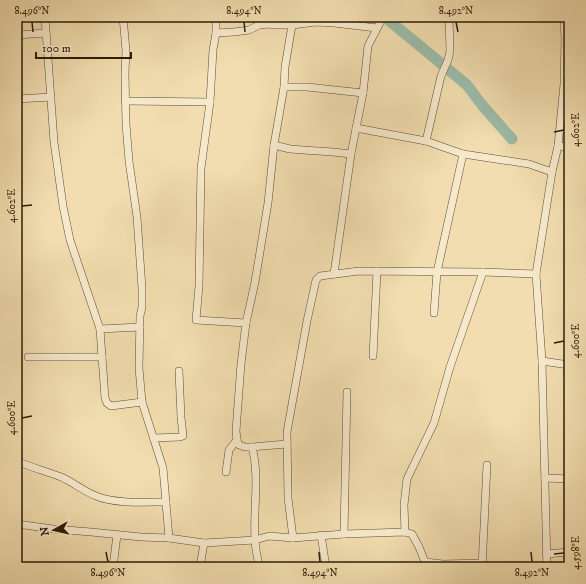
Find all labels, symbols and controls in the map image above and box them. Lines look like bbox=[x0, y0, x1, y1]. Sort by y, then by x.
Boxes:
text: 8.496°N bbox=[15, 5, 49, 17]
text: 8.494°N bbox=[226, 5, 262, 17]
text: 8.492°N bbox=[439, 5, 473, 17]
scale bar bbox=[36, 34, 131, 60]
text: 100 m bbox=[42, 41, 71, 56]
text: 4.602°E bbox=[570, 113, 582, 147]
text: 4.602°E bbox=[6, 189, 18, 223]
text: 4.600°E bbox=[570, 324, 582, 358]
text: 4.600°E bbox=[6, 401, 18, 435]
north arrow bbox=[34, 510, 74, 550]
text: N bbox=[38, 526, 53, 537]
text: 4.598°E bbox=[570, 536, 582, 570]
text: 8.496°N bbox=[91, 567, 125, 579]
text: 8.494°N bbox=[302, 567, 338, 579]
text: 8.492°N bbox=[515, 567, 549, 579]

